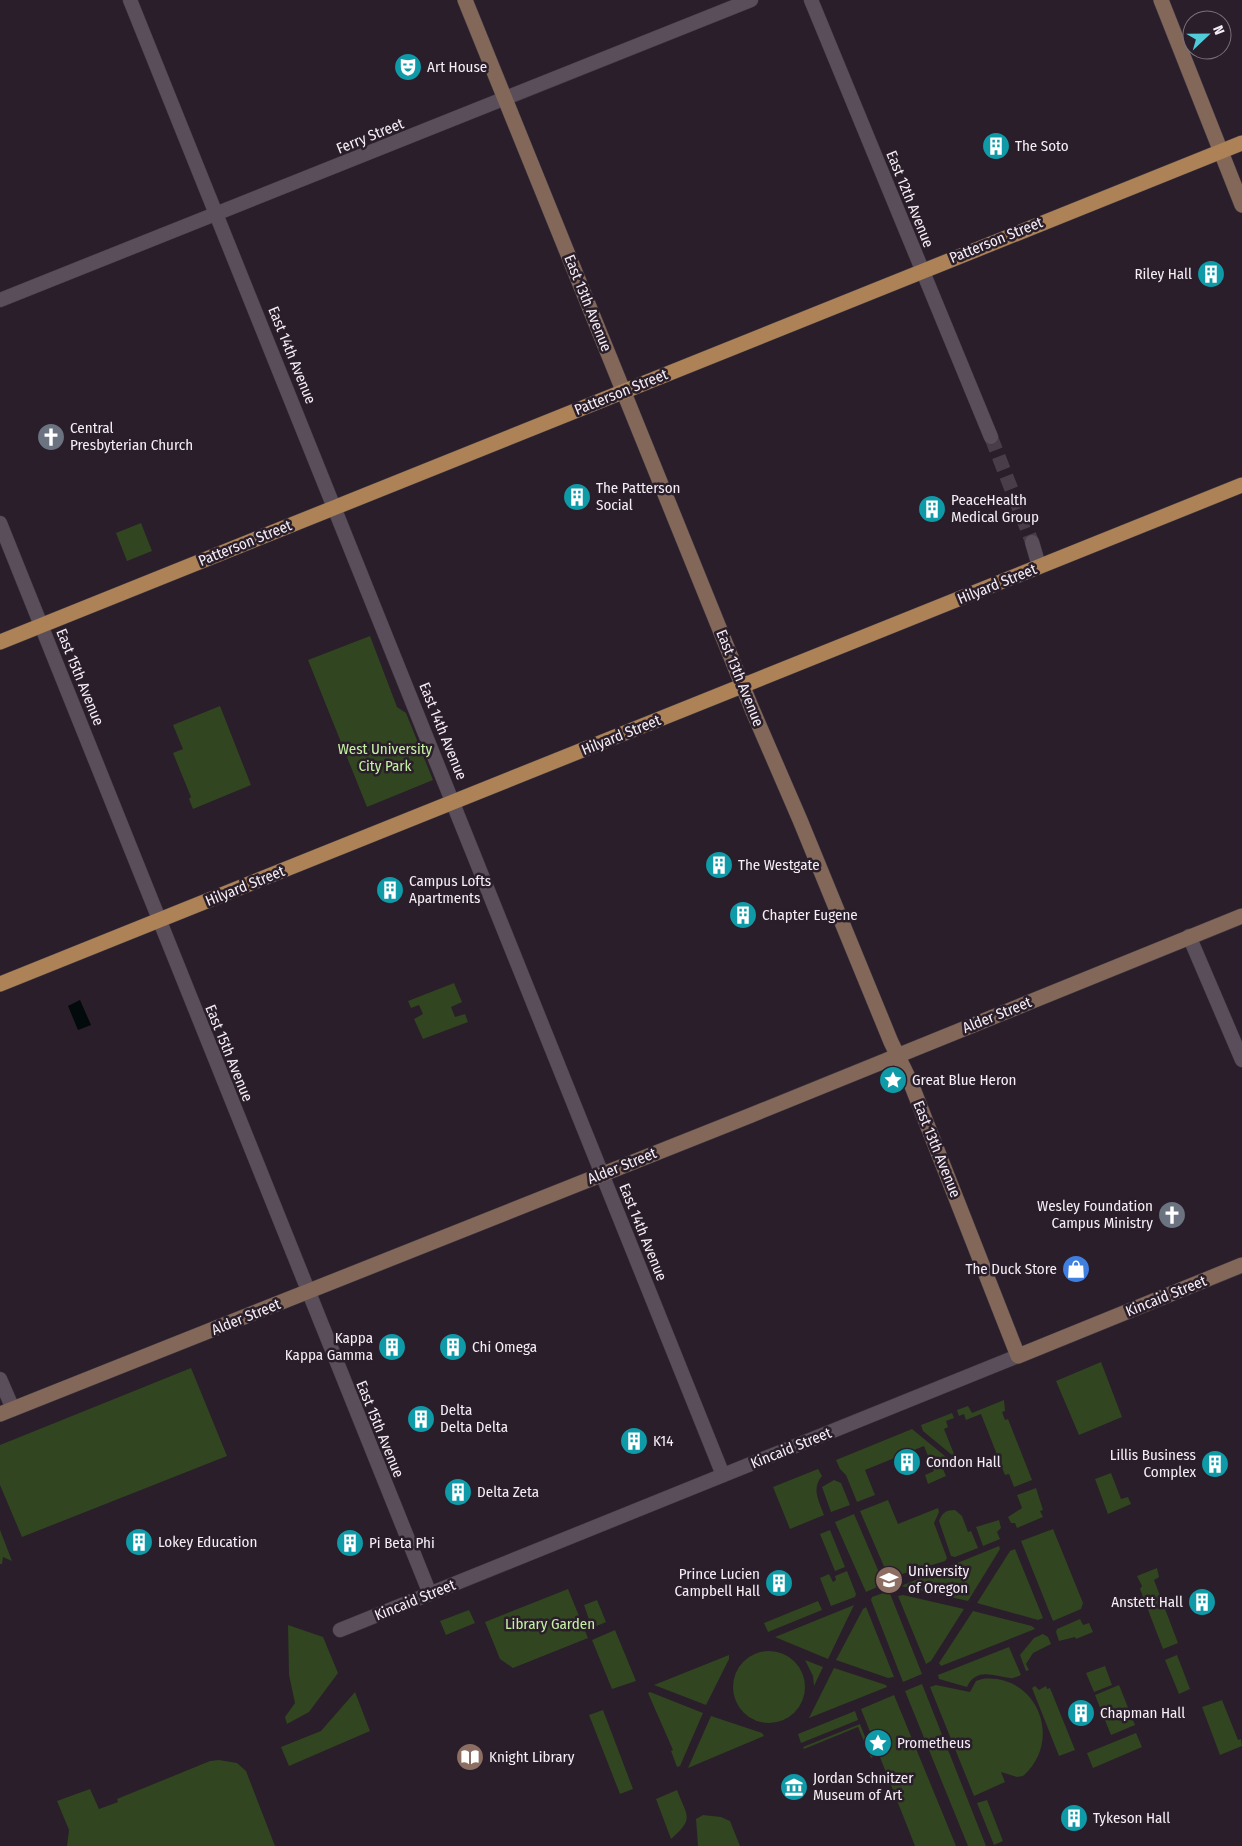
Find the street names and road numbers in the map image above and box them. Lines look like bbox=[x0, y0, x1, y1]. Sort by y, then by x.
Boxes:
street label: Ferry Street bbox=[334, 114, 406, 158]
street label: East 12th Avenue bbox=[882, 148, 938, 250]
street label: Patterson Street bbox=[947, 213, 1045, 267]
street label: East 13th Avenue bbox=[560, 252, 616, 354]
street label: East 14th Avenue bbox=[264, 304, 320, 406]
street label: Patterson Street bbox=[572, 365, 670, 419]
street label: Patterson Street bbox=[196, 516, 294, 570]
street label: Hilyard Street bbox=[955, 560, 1039, 608]
street label: East 15th Avenue bbox=[52, 626, 108, 728]
street label: East 13th Avenue bbox=[712, 627, 768, 729]
street label: East 14th Avenue bbox=[415, 680, 471, 782]
street label: Hilyard Street bbox=[579, 711, 663, 759]
street label: Hilyard Street bbox=[203, 862, 287, 910]
street label: Alder Street bbox=[960, 993, 1034, 1037]
street label: East 15th Avenue bbox=[201, 1002, 257, 1104]
street label: East 13th Avenue bbox=[909, 1098, 965, 1200]
street label: Alder Street bbox=[585, 1144, 659, 1188]
street label: East 14th Avenue bbox=[615, 1181, 671, 1283]
street label: Kincaid Street bbox=[1123, 1272, 1209, 1320]
street label: Alder Street bbox=[209, 1295, 283, 1339]
street label: East 15th Avenue bbox=[352, 1378, 408, 1480]
street label: Kincaid Street bbox=[748, 1424, 834, 1472]
street label: Kincaid Street bbox=[372, 1576, 458, 1624]

